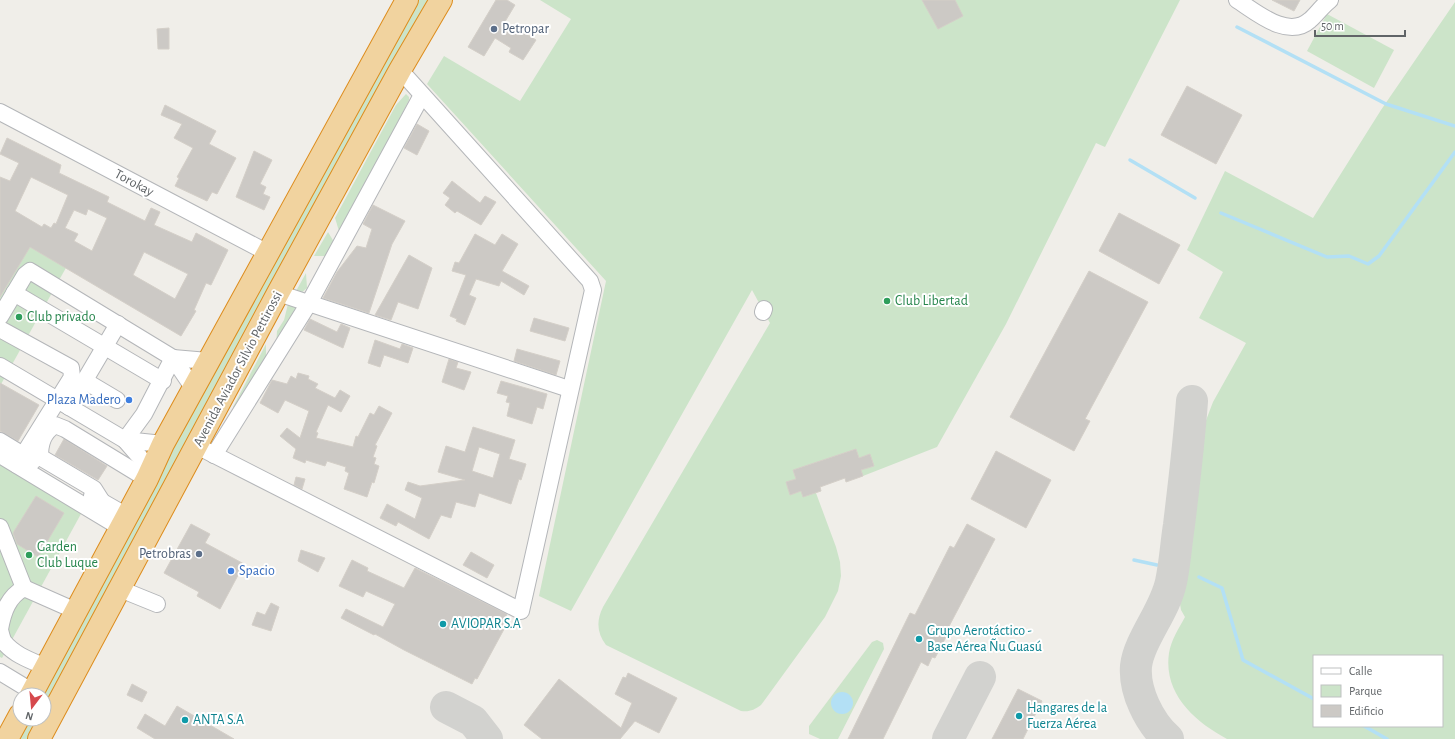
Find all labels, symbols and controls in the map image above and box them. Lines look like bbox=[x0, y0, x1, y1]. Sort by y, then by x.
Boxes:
scale bar bbox=[1315, 12, 1405, 38]
text: 50 m bbox=[1321, 20, 1344, 32]
place label: Petropar bbox=[502, 22, 549, 36]
marker: Petropar bbox=[489, 24, 499, 34]
street label: Torokay bbox=[112, 167, 156, 199]
street label: Avenida Aviador Silvio Pettirossi bbox=[191, 289, 285, 449]
place label: Club Libertad bbox=[895, 294, 968, 308]
marker: Club Libertad bbox=[882, 296, 892, 306]
place label: Club privado bbox=[27, 310, 96, 324]
marker: Club privado bbox=[14, 312, 24, 322]
place label: Plaza Madero bbox=[47, 393, 121, 407]
marker: Plaza Madero bbox=[124, 395, 134, 405]
place label: Garden Club Luque bbox=[37, 540, 98, 570]
place label: Petrobras bbox=[139, 547, 191, 561]
marker: Petrobras bbox=[194, 549, 204, 559]
marker: Garden Club Luque bbox=[24, 550, 34, 560]
place label: Spacio bbox=[239, 564, 275, 578]
marker: Spacio bbox=[226, 566, 236, 576]
place label: AVIOPAR S.A bbox=[451, 617, 521, 631]
marker: AVIOPAR S.A bbox=[438, 619, 448, 629]
place label: Grupo Aerotáctico - Base Aérea Ñu Guasú bbox=[927, 624, 1042, 654]
marker: Grupo Aerotáctico - Base Aérea Ñu Guasú bbox=[914, 634, 924, 644]
legend bbox=[1313, 655, 1443, 727]
text: Calle bbox=[1349, 665, 1372, 677]
text: Parque bbox=[1349, 685, 1382, 697]
north arrow bbox=[12, 687, 52, 727]
place label: Hangares de la Fuerza Aérea bbox=[1027, 701, 1108, 731]
text: Edificio bbox=[1349, 705, 1384, 717]
text: N bbox=[24, 710, 35, 722]
marker: Hangares de la Fuerza Aérea bbox=[1014, 711, 1024, 721]
place label: ANTA S.A bbox=[193, 713, 244, 727]
marker: ANTA S.A bbox=[180, 715, 190, 725]

